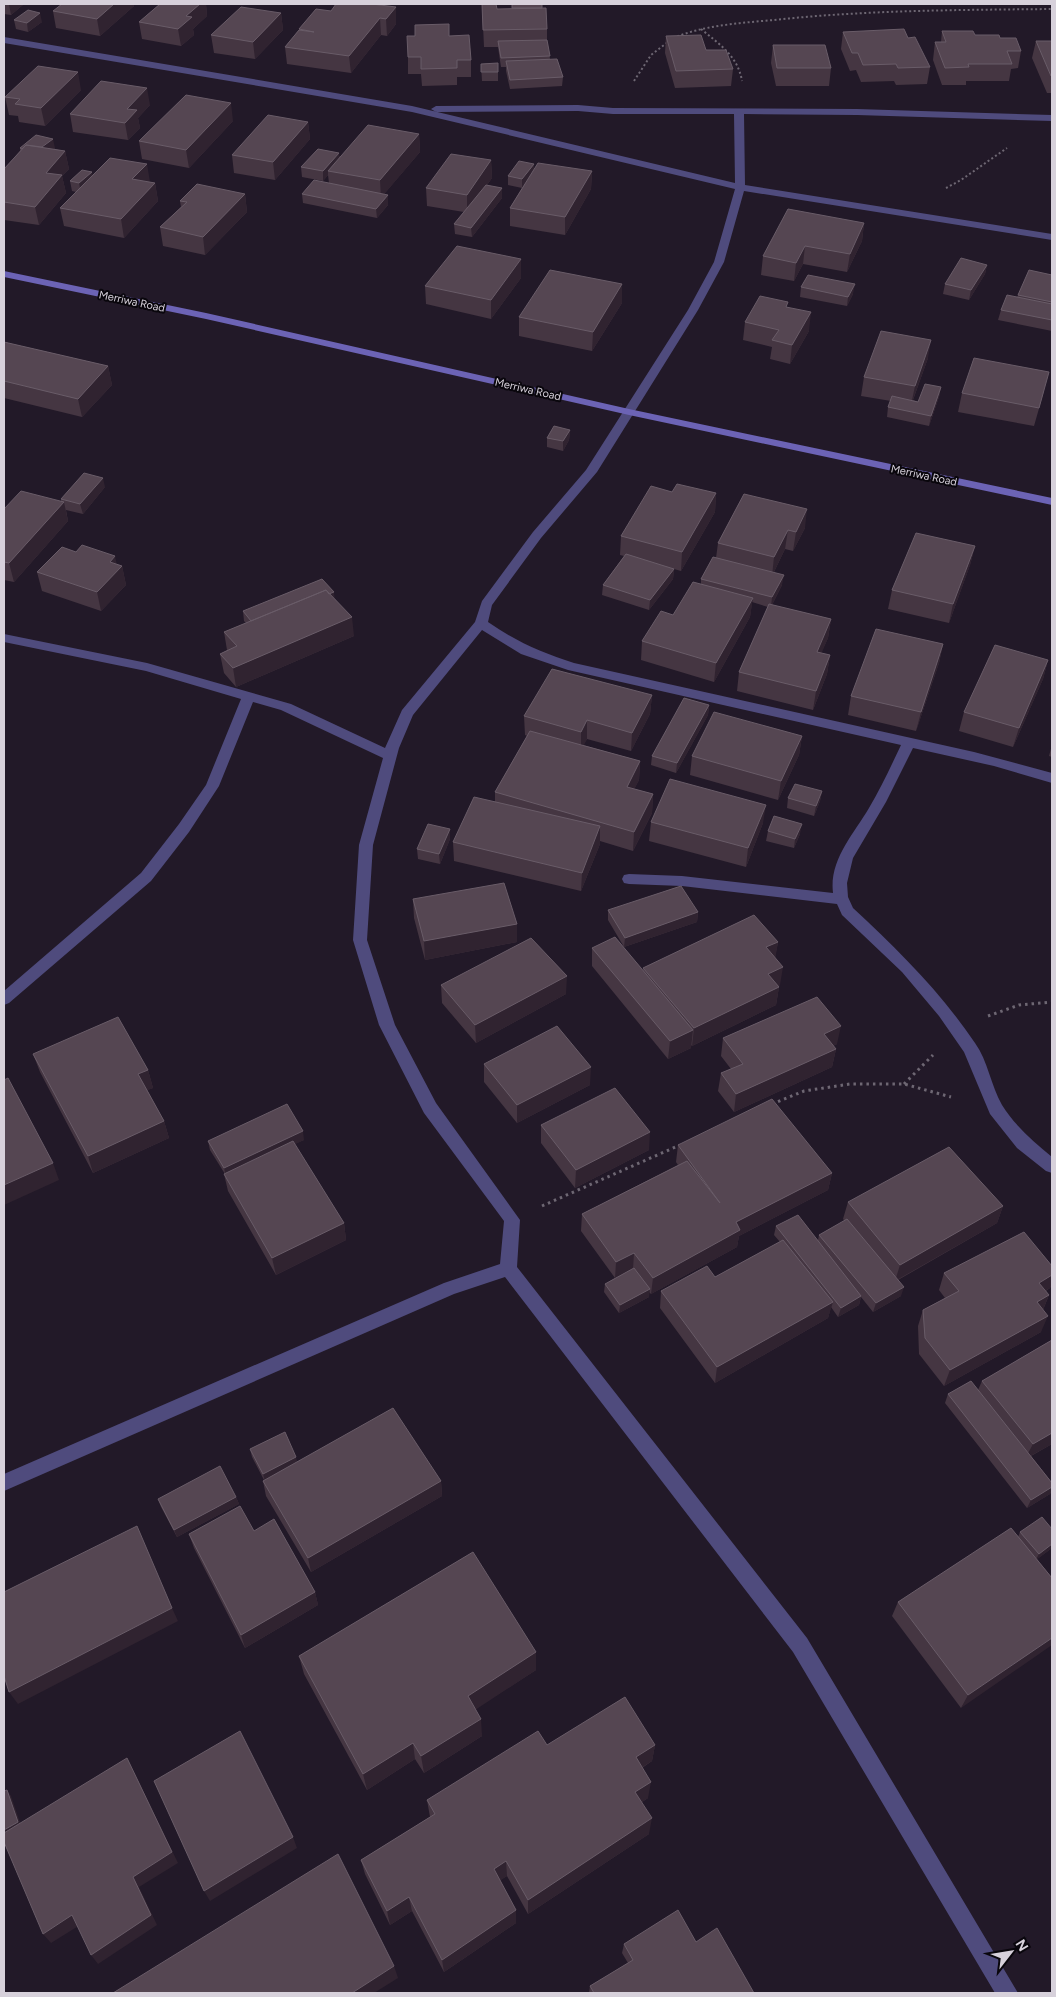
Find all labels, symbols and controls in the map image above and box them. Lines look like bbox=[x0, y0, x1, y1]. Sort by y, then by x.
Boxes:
street label: Merriwa Road bbox=[98, 288, 166, 315]
street label: Merriwa Road bbox=[494, 376, 562, 403]
street label: Merriwa Road bbox=[890, 462, 958, 489]
north arrow bbox=[986, 1927, 1036, 1977]
text: N bbox=[1012, 1937, 1032, 1955]

